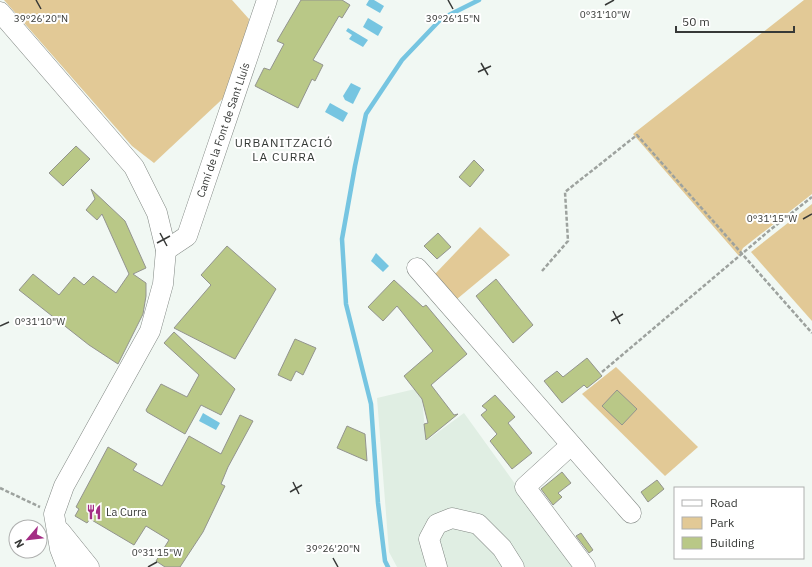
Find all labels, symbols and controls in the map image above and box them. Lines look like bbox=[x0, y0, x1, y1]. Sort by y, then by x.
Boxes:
text: 0°31'10"W bbox=[580, 8, 630, 21]
scale bar bbox=[676, 8, 794, 34]
text: 39°26'20"N bbox=[14, 12, 68, 25]
text: 39°26'15"N bbox=[426, 12, 480, 25]
text: 50 m bbox=[682, 14, 710, 29]
street label: Camí de la Font de Sant Lluís bbox=[193, 61, 253, 199]
district label: URBANITZACIÓ LA CURRA bbox=[235, 135, 333, 164]
text: 0°31'15"W bbox=[747, 212, 797, 225]
text: 0°31'10"W bbox=[15, 315, 65, 328]
legend bbox=[674, 487, 804, 559]
text: Road bbox=[710, 495, 738, 510]
restaurant icon: La Curra bbox=[85, 503, 103, 521]
place label: La Curra bbox=[106, 505, 147, 519]
text: Park bbox=[710, 515, 735, 530]
north arrow bbox=[8, 519, 48, 559]
text: Building bbox=[710, 535, 755, 550]
text: N bbox=[11, 537, 27, 550]
text: 39°26'20"N bbox=[306, 542, 360, 555]
text: 0°31'15"W bbox=[132, 546, 182, 559]

